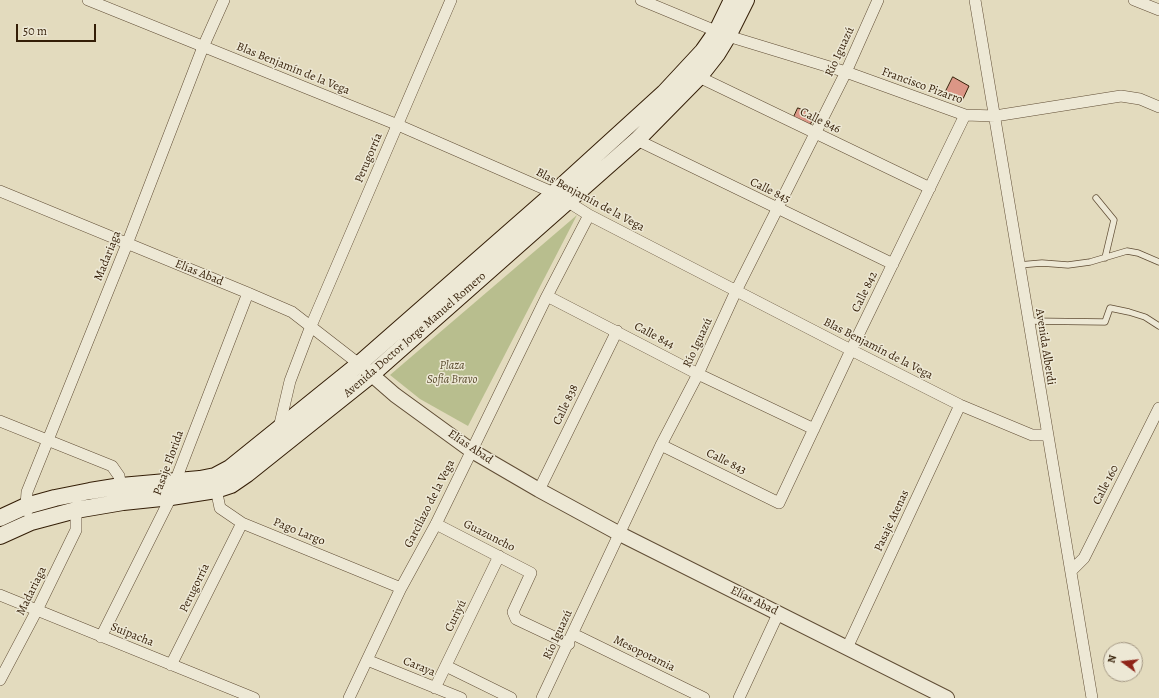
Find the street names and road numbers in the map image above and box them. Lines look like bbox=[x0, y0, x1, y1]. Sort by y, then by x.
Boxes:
street label: Río Iguazú bbox=[822, 25, 858, 79]
street label: Blas Benjamín de la Vega bbox=[234, 40, 352, 98]
street label: Francisco Pizarro bbox=[880, 65, 964, 107]
street label: Calle 846 bbox=[797, 105, 843, 137]
street label: Perugorría bbox=[352, 131, 386, 185]
street label: Blas Benjamín de la Vega bbox=[533, 165, 647, 235]
street label: Calle 845 bbox=[747, 175, 793, 207]
street label: Madariaga bbox=[91, 229, 125, 283]
street label: Elías Abad bbox=[173, 257, 225, 289]
street label: Avenida Doctor Jorge Manuel Romero bbox=[341, 269, 489, 401]
street label: Calle 842 bbox=[849, 269, 881, 315]
street label: Avenida Alberdi bbox=[1032, 308, 1058, 386]
street label: Blas Benjamín de la Vega bbox=[821, 315, 935, 383]
street label: Río Iguazú bbox=[680, 316, 716, 370]
street label: Calle 844 bbox=[631, 319, 677, 353]
street label: Calle 838 bbox=[550, 382, 582, 428]
street label: Elías Abad bbox=[445, 427, 495, 467]
street label: Pasaje Florida bbox=[151, 428, 187, 498]
street label: Calle 843 bbox=[704, 446, 748, 478]
street label: Garcilazo de la Vega bbox=[402, 458, 458, 550]
street label: Calle 160 bbox=[1090, 463, 1122, 507]
street label: Pasaje Atenas bbox=[871, 488, 913, 554]
street label: Pago Largo bbox=[271, 515, 327, 549]
street label: Guazuncho bbox=[461, 517, 517, 555]
street label: Perugorría bbox=[177, 561, 213, 615]
street label: Madariaga bbox=[14, 564, 50, 618]
street label: Elías Abad bbox=[728, 583, 780, 619]
street label: Curiyú bbox=[442, 598, 470, 634]
street label: Río Iguazú bbox=[540, 608, 576, 662]
street label: Suipacha bbox=[108, 620, 156, 650]
street label: Mesopotamia bbox=[611, 633, 677, 675]
street label: Caraya bbox=[401, 654, 437, 680]

